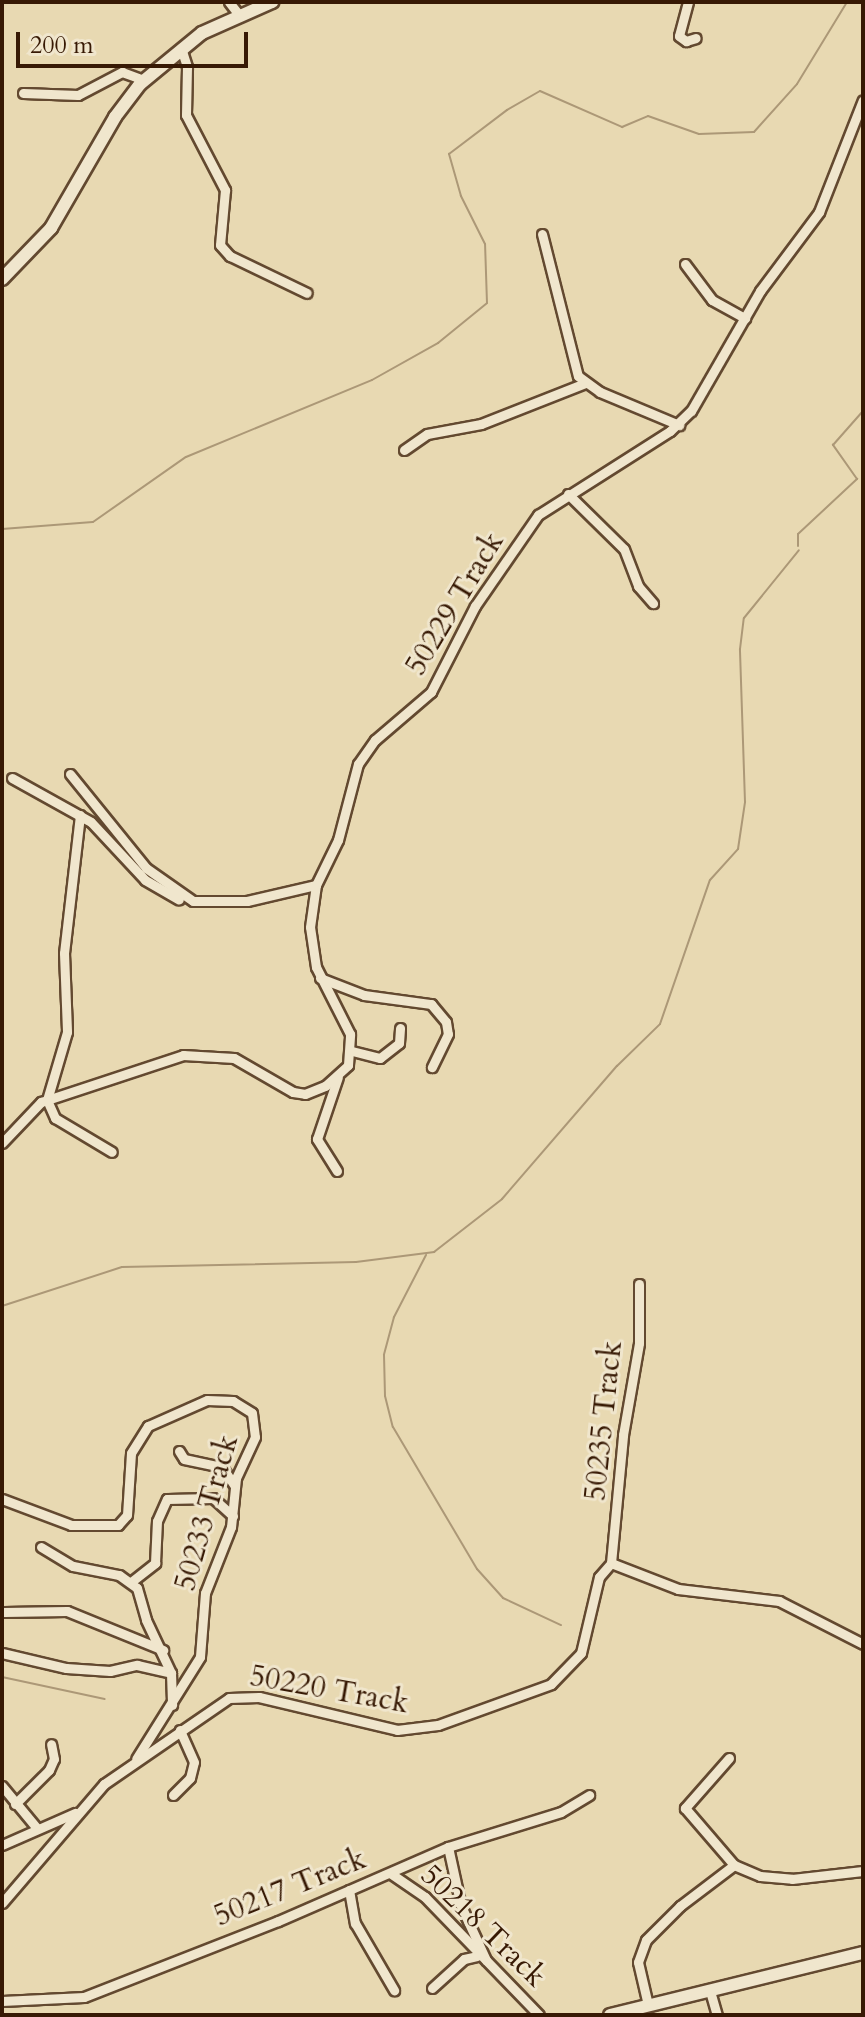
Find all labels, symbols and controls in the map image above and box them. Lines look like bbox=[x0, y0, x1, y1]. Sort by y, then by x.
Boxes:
scale bar bbox=[20, 16, 252, 66]
text: 200 m bbox=[30, 29, 94, 62]
street label: 50229 Track bbox=[398, 526, 512, 682]
street label: 50235 Track bbox=[578, 1339, 630, 1503]
street label: 50233 Track bbox=[168, 1431, 246, 1595]
street label: 50220 Track bbox=[247, 1658, 411, 1722]
street label: 50217 Track bbox=[209, 1841, 371, 1935]
street label: 50218 Track bbox=[413, 1857, 553, 1995]

